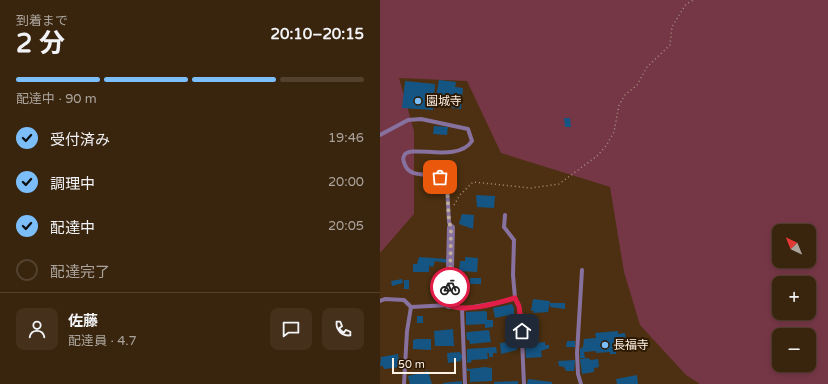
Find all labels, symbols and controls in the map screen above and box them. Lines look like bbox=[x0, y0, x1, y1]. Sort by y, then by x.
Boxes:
text: 到着まで bbox=[16, 13, 68, 29]
text: 20:10–20:15 bbox=[271, 25, 364, 43]
text: 2 分 bbox=[16, 28, 65, 59]
text: 配達中 · 90 m bbox=[16, 91, 97, 107]
place label: 園城寺 bbox=[426, 94, 462, 108]
marker: 園城寺 bbox=[413, 96, 423, 106]
icon: check bbox=[16, 127, 38, 149]
text: 19:46 bbox=[328, 130, 364, 146]
text: 受付済み bbox=[50, 131, 110, 149]
pin bbox=[423, 160, 457, 194]
icon: bag bbox=[429, 166, 451, 188]
icon: check bbox=[16, 171, 38, 193]
text: 20:00 bbox=[328, 174, 364, 190]
text: 調理中 bbox=[50, 175, 95, 193]
icon: check bbox=[16, 215, 38, 237]
text: 20:05 bbox=[328, 218, 364, 234]
text: 配達中 bbox=[50, 219, 95, 237]
north arrow bbox=[772, 224, 816, 268]
map controls bbox=[772, 224, 816, 372]
text: 配達完了 bbox=[50, 263, 110, 281]
courier bbox=[430, 267, 470, 307]
icon: bike bbox=[439, 276, 461, 298]
button: + bbox=[772, 276, 816, 320]
button: person bbox=[16, 308, 58, 350]
button: chat bbox=[270, 308, 312, 350]
button: phone bbox=[322, 308, 364, 350]
text: 佐藤 bbox=[68, 312, 98, 330]
pin bbox=[505, 314, 539, 348]
icon: home bbox=[511, 320, 533, 342]
button: − bbox=[772, 328, 816, 372]
text: 配達員 · 4.7 bbox=[68, 333, 137, 349]
place label: 長福寺 bbox=[613, 338, 649, 352]
marker: 長福寺 bbox=[600, 340, 610, 350]
scale bar bbox=[392, 356, 456, 375]
text: 50 m bbox=[398, 358, 425, 371]

